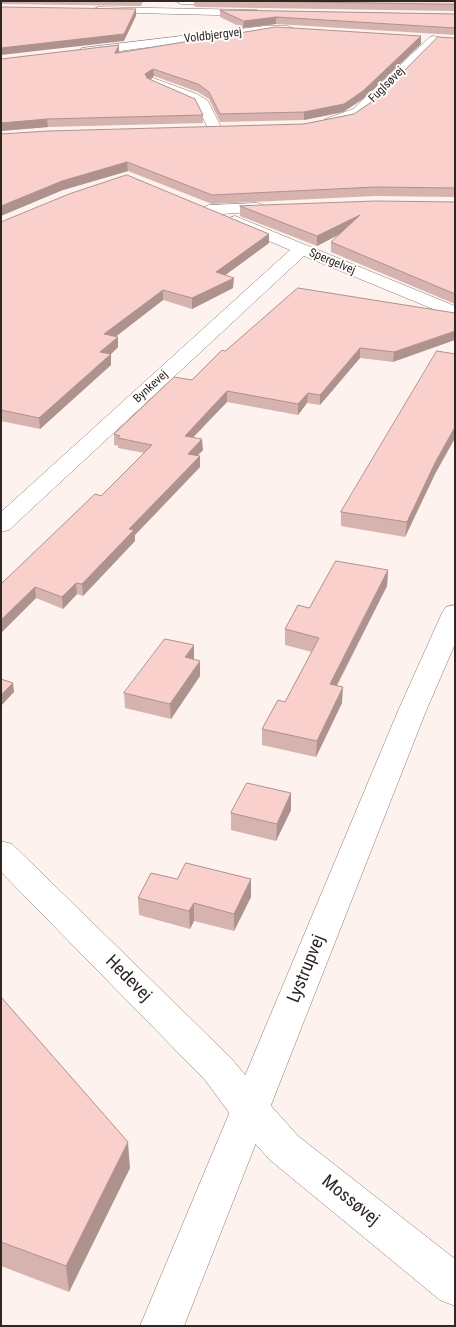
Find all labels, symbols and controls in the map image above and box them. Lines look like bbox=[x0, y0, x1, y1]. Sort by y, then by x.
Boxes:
street label: Voldbjergvej bbox=[183, 25, 243, 47]
street label: Fuglsøvej bbox=[366, 64, 408, 106]
street label: Spergelvej bbox=[307, 246, 357, 278]
street label: Bynkevej bbox=[131, 368, 171, 406]
street label: Lystrupvej bbox=[284, 932, 330, 1006]
street label: Hedevej bbox=[100, 951, 156, 1007]
street label: Mossøvej bbox=[317, 1171, 383, 1231]

